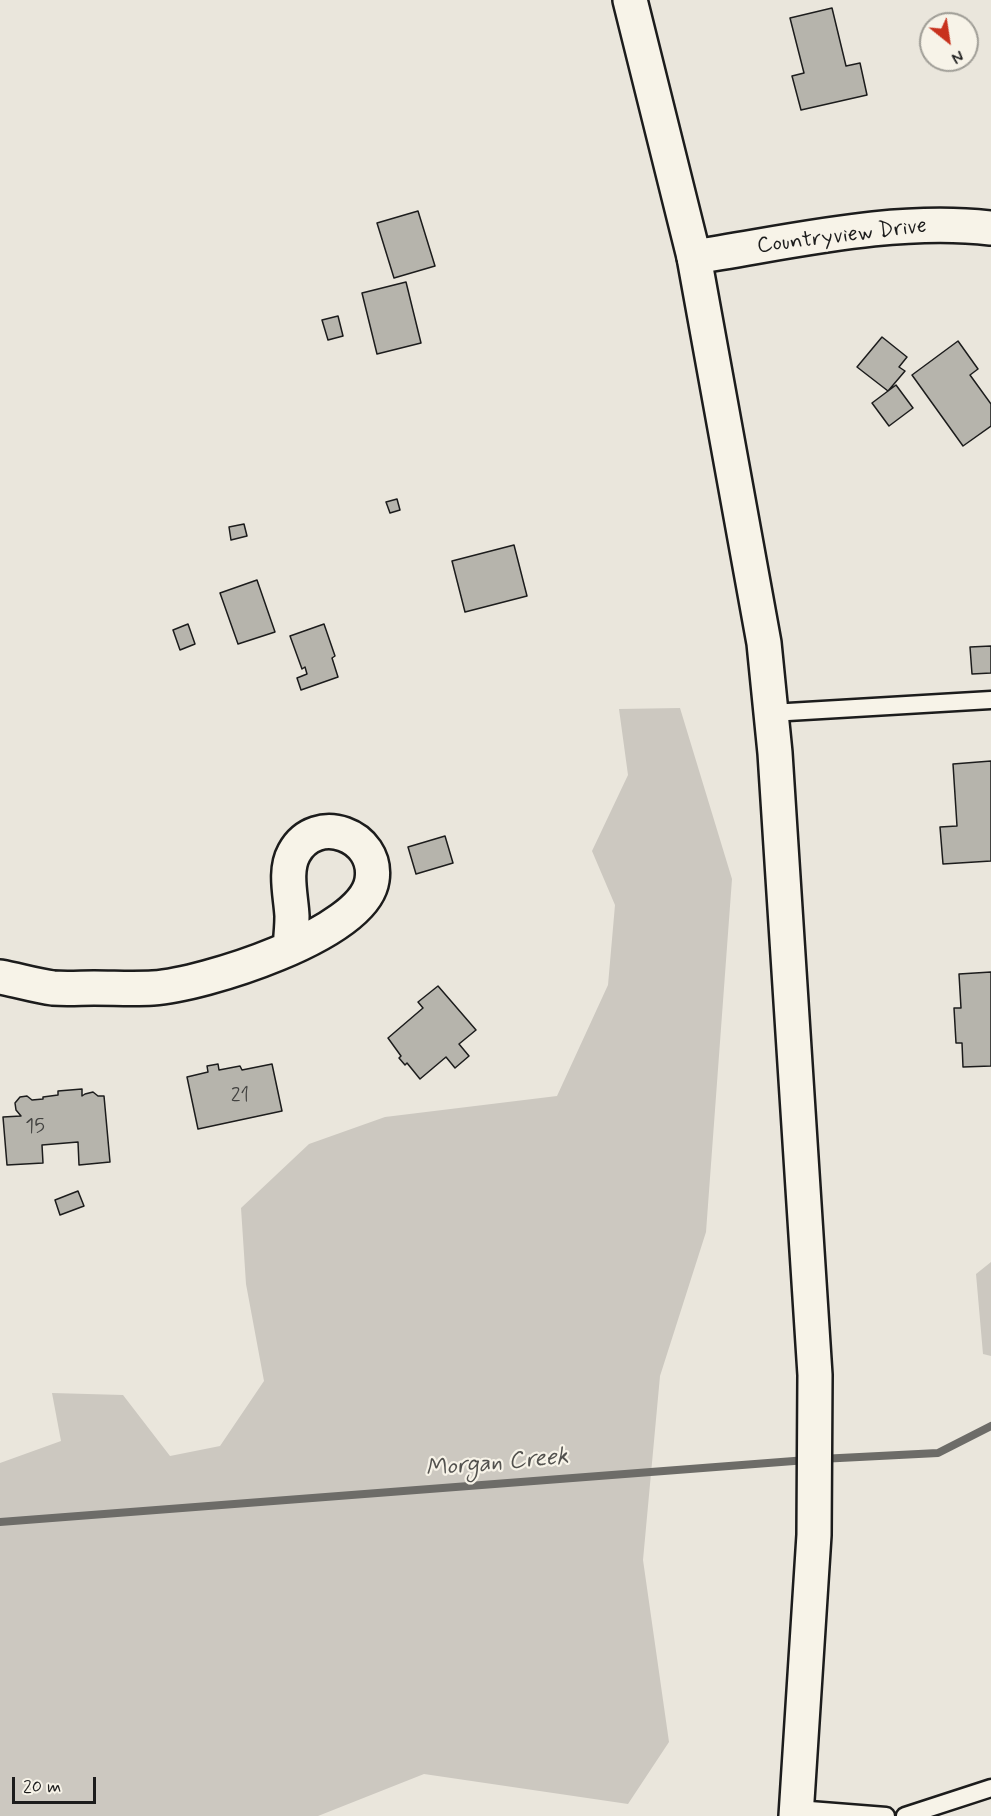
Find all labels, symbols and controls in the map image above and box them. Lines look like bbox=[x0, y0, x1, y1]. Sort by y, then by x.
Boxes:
north arrow bbox=[919, 12, 979, 72]
text: N bbox=[947, 45, 967, 68]
street label: Countryview Drive bbox=[756, 213, 928, 261]
house number: 21 bbox=[231, 1085, 249, 1109]
house number: 15 bbox=[25, 1116, 45, 1140]
water label: Morgan Creek bbox=[424, 1443, 570, 1485]
scale bar bbox=[15, 1765, 99, 1803]
text: 20 m bbox=[23, 1775, 61, 1799]

